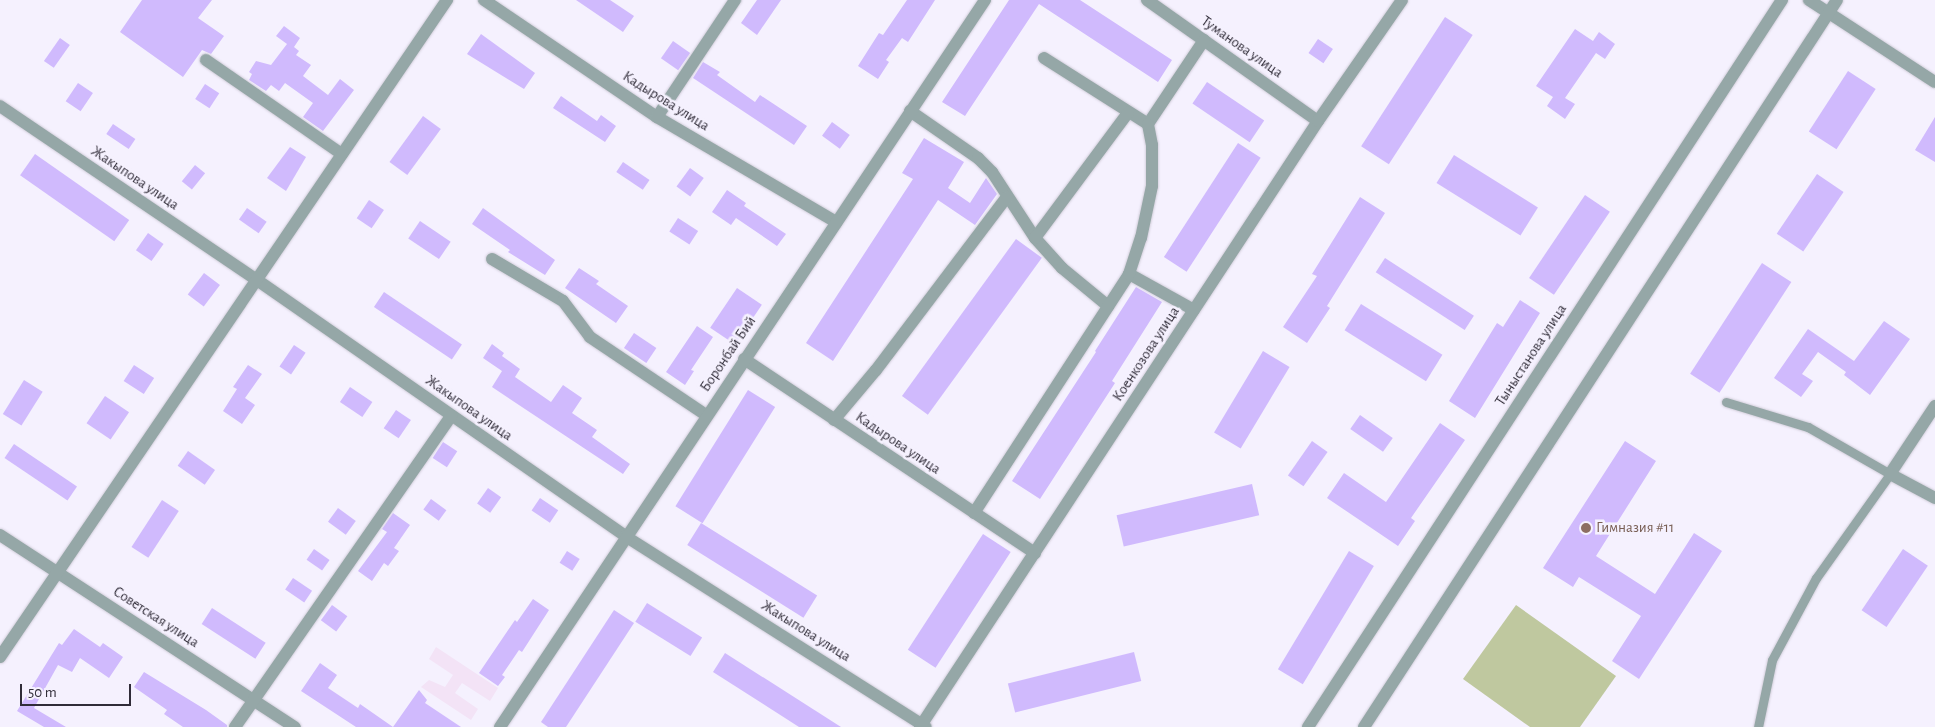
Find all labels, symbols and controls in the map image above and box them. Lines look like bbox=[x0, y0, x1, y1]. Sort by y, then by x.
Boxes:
street label: Туманова улица bbox=[1198, 12, 1286, 82]
street label: Кадырова улица bbox=[619, 67, 713, 135]
street label: Жакыпова улица bbox=[88, 142, 182, 214]
street label: Тыныстанова улица bbox=[1491, 301, 1571, 409]
street label: Коенкозова улица bbox=[1109, 303, 1183, 405]
street label: Боронбай Бий bbox=[696, 313, 760, 395]
street label: Жакыпова улица bbox=[422, 371, 516, 445]
street label: Кадырова улица bbox=[852, 408, 944, 478]
place label: Гимназия #11 bbox=[1596, 519, 1674, 537]
marker: Гимназия #11 bbox=[1580, 522, 1592, 534]
street label: Советская улица bbox=[110, 583, 202, 651]
street label: Жакыпова улица bbox=[758, 596, 854, 666]
scale bar bbox=[22, 674, 134, 706]
text: 50 m bbox=[28, 685, 57, 700]

